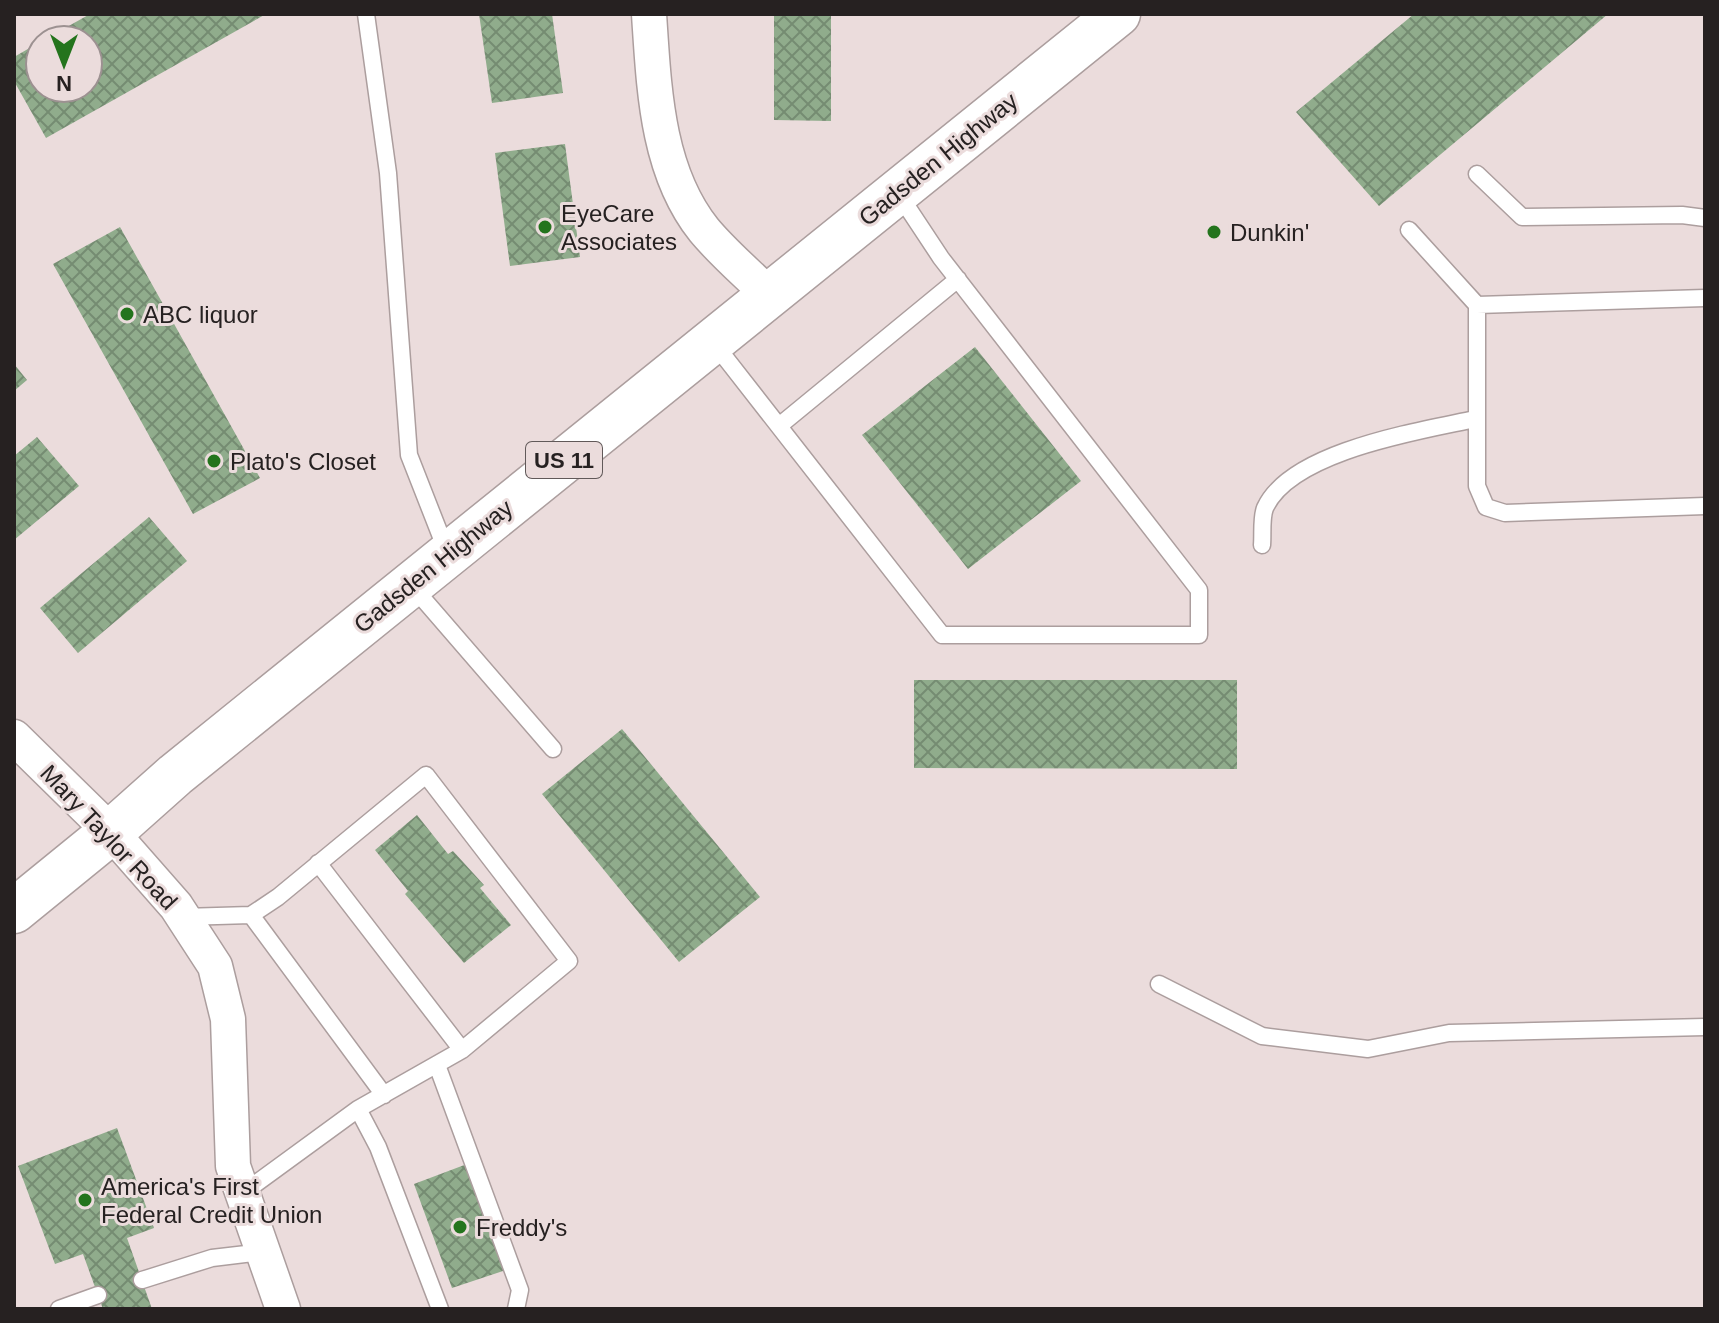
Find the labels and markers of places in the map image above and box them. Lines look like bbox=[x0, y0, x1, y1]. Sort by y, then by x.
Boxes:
place label: EyeCare Associates bbox=[561, 200, 677, 255]
marker: EyeCare Associates bbox=[536, 218, 554, 236]
place label: Dunkin' bbox=[1230, 219, 1309, 246]
marker: Dunkin' bbox=[1205, 223, 1223, 241]
place label: ABC liquor bbox=[143, 301, 258, 328]
marker: ABC liquor bbox=[118, 305, 136, 323]
place label: Plato's Closet bbox=[230, 448, 376, 475]
marker: Plato's Closet bbox=[205, 452, 223, 470]
place label: America's First Federal Credit Union bbox=[101, 1173, 322, 1228]
marker: America's First Federal Credit Union bbox=[76, 1191, 94, 1209]
place label: Freddy's bbox=[476, 1214, 567, 1241]
marker: Freddy's bbox=[451, 1218, 469, 1236]

